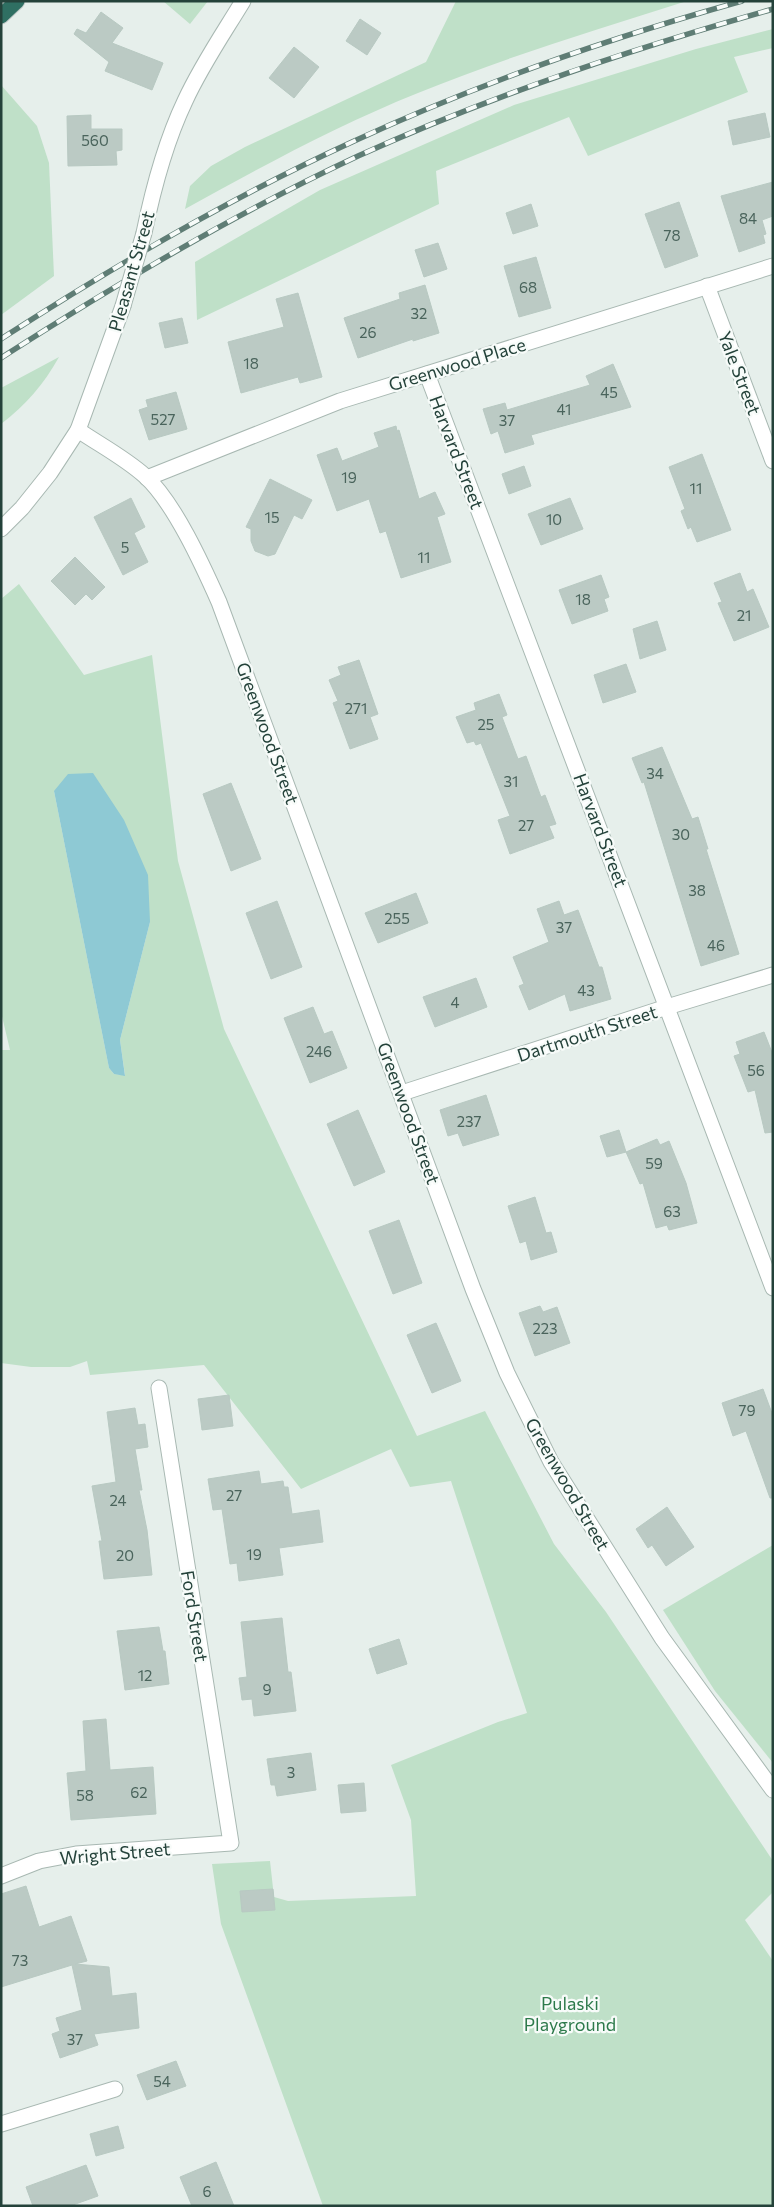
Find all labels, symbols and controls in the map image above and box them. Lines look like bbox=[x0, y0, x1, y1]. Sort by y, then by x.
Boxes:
house number: 560 bbox=[81, 131, 109, 149]
street label: Pleasant Street bbox=[103, 208, 159, 334]
house number: 84 bbox=[739, 209, 757, 227]
house number: 78 bbox=[664, 226, 680, 244]
house number: 68 bbox=[519, 278, 537, 296]
house number: 32 bbox=[411, 304, 427, 322]
house number: 26 bbox=[359, 323, 377, 341]
street label: Yale Street bbox=[714, 328, 766, 418]
street label: Greenwood Place bbox=[386, 333, 528, 395]
house number: 18 bbox=[243, 354, 259, 372]
house number: 45 bbox=[600, 383, 618, 401]
street label: Harvard Street bbox=[425, 392, 489, 512]
house number: 41 bbox=[557, 400, 571, 418]
house number: 527 bbox=[151, 410, 175, 428]
house number: 37 bbox=[499, 411, 515, 429]
house number: 19 bbox=[341, 468, 357, 486]
house number: 11 bbox=[690, 479, 702, 497]
house number: 15 bbox=[264, 508, 280, 526]
house number: 10 bbox=[546, 510, 562, 528]
house number: 5 bbox=[121, 538, 129, 556]
house number: 11 bbox=[418, 548, 430, 566]
house number: 18 bbox=[575, 590, 591, 608]
house number: 21 bbox=[737, 606, 751, 624]
street label: Greenwood Street bbox=[232, 659, 304, 807]
house number: 271 bbox=[345, 699, 367, 717]
house number: 25 bbox=[478, 715, 494, 733]
house number: 34 bbox=[646, 764, 664, 782]
street label: Harvard Street bbox=[569, 770, 633, 890]
house number: 31 bbox=[504, 772, 518, 790]
house number: 27 bbox=[518, 816, 534, 834]
house number: 30 bbox=[672, 825, 690, 843]
house number: 38 bbox=[688, 881, 706, 899]
house number: 255 bbox=[384, 909, 410, 927]
house number: 37 bbox=[556, 918, 572, 936]
house number: 46 bbox=[707, 936, 725, 954]
house number: 43 bbox=[577, 981, 595, 999]
house number: 4 bbox=[451, 993, 460, 1011]
street label: Dartmouth Street bbox=[514, 1000, 660, 1066]
street label: Greenwood Street bbox=[373, 1039, 445, 1187]
house number: 246 bbox=[306, 1042, 332, 1060]
house number: 56 bbox=[747, 1061, 765, 1079]
house number: 237 bbox=[457, 1112, 481, 1130]
house number: 59 bbox=[645, 1154, 663, 1172]
house number: 63 bbox=[663, 1202, 681, 1220]
house number: 223 bbox=[532, 1319, 558, 1337]
house number: 79 bbox=[739, 1401, 755, 1419]
street label: Greenwood Street bbox=[521, 1414, 615, 1554]
house number: 27 bbox=[226, 1486, 242, 1504]
house number: 24 bbox=[109, 1491, 127, 1509]
house number: 19 bbox=[246, 1545, 262, 1563]
house number: 20 bbox=[116, 1546, 134, 1564]
street label: Ford Street bbox=[177, 1569, 213, 1663]
house number: 12 bbox=[138, 1666, 152, 1684]
house number: 9 bbox=[262, 1680, 272, 1698]
house number: 3 bbox=[287, 1763, 295, 1781]
house number: 62 bbox=[130, 1783, 148, 1801]
house number: 58 bbox=[76, 1786, 94, 1804]
street label: Wright Street bbox=[59, 1837, 171, 1869]
house number: 73 bbox=[12, 1951, 28, 1969]
park label: Pulaski Playground bbox=[524, 1992, 616, 2035]
house number: 37 bbox=[67, 2030, 83, 2048]
house number: 54 bbox=[153, 2072, 171, 2090]
house number: 6 bbox=[202, 2182, 212, 2200]

